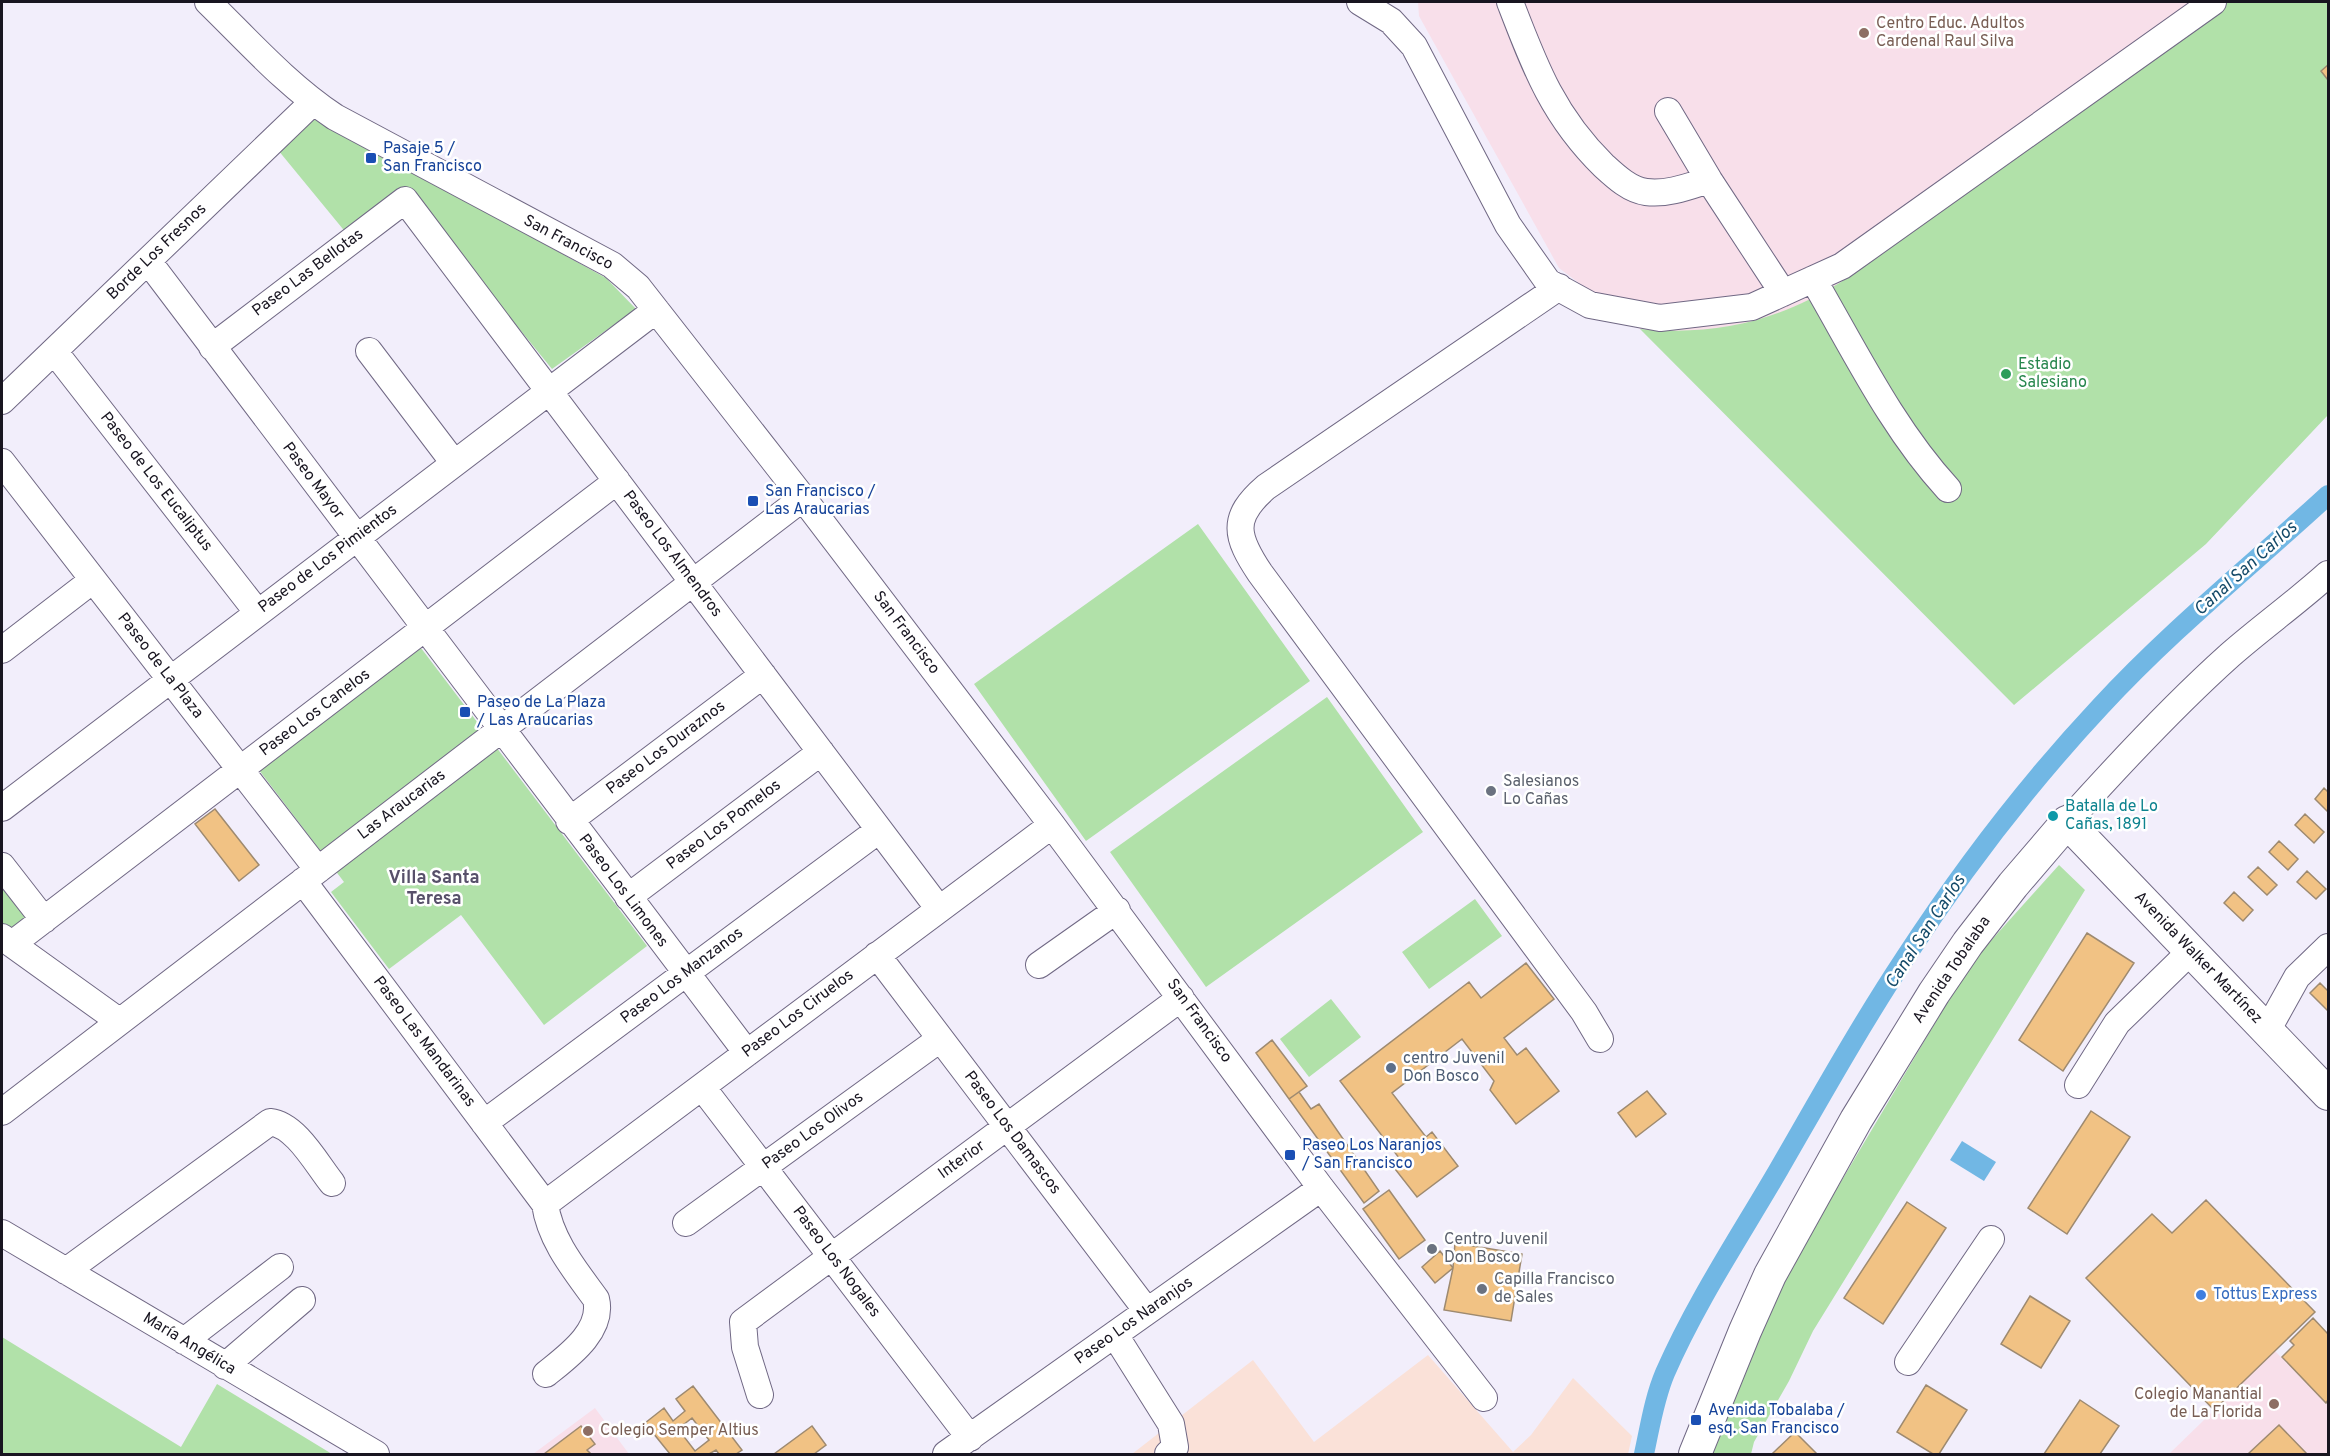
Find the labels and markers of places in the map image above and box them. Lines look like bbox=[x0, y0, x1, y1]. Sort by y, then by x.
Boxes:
place label: Centro Educ. Adultos Cardenal Raul Silva bbox=[1876, 14, 2025, 52]
marker: Centro Educ. Adultos Cardenal Raul Silva bbox=[1857, 26, 1871, 40]
place label: Pasaje 5 / San Francisco bbox=[383, 139, 482, 177]
marker: Pasaje 5 / San Francisco bbox=[364, 151, 378, 165]
place label: Estadio Salesiano bbox=[2018, 355, 2087, 393]
marker: Estadio Salesiano bbox=[1999, 367, 2013, 381]
place label: San Francisco / Las Araucarias bbox=[765, 482, 876, 520]
marker: San Francisco / Las Araucarias bbox=[746, 494, 760, 508]
place label: Paseo de La Plaza / Las Araucarias bbox=[476, 693, 606, 731]
marker: Paseo de La Plaza / Las Araucarias bbox=[458, 705, 472, 719]
place label: Salesianos Lo Cañas bbox=[1503, 772, 1579, 810]
marker: Salesianos Lo Cañas bbox=[1484, 784, 1498, 798]
place label: Batalla de Lo Cañas, 1891 bbox=[2065, 797, 2158, 835]
marker: Batalla de Lo Cañas, 1891 bbox=[2046, 809, 2060, 823]
place label: centro Juvenil Don Bosco bbox=[1403, 1049, 1505, 1087]
marker: centro Juvenil Don Bosco bbox=[1384, 1061, 1398, 1075]
place label: Paseo Los Naranjos / San Francisco bbox=[1301, 1136, 1442, 1174]
marker: Paseo Los Naranjos / San Francisco bbox=[1283, 1148, 1297, 1162]
place label: Centro Juvenil Don Bosco bbox=[1444, 1230, 1548, 1268]
marker: Centro Juvenil Don Bosco bbox=[1425, 1242, 1439, 1256]
place label: Capilla Francisco de Sales bbox=[1494, 1270, 1615, 1308]
marker: Capilla Francisco de Sales bbox=[1475, 1282, 1489, 1296]
place label: Tottus Express bbox=[2213, 1285, 2318, 1305]
marker: Tottus Express bbox=[2194, 1288, 2208, 1302]
place label: Colegio Manantial de La Florida bbox=[2134, 1385, 2262, 1423]
marker: Colegio Manantial de La Florida bbox=[2267, 1397, 2281, 1411]
place label: Avenida Tobalaba / esq. San Francisco bbox=[1708, 1401, 1845, 1439]
marker: Avenida Tobalaba / esq. San Francisco bbox=[1689, 1413, 1703, 1427]
place label: Colegio Semper Altius bbox=[600, 1421, 759, 1441]
marker: Colegio Semper Altius bbox=[581, 1424, 595, 1438]

